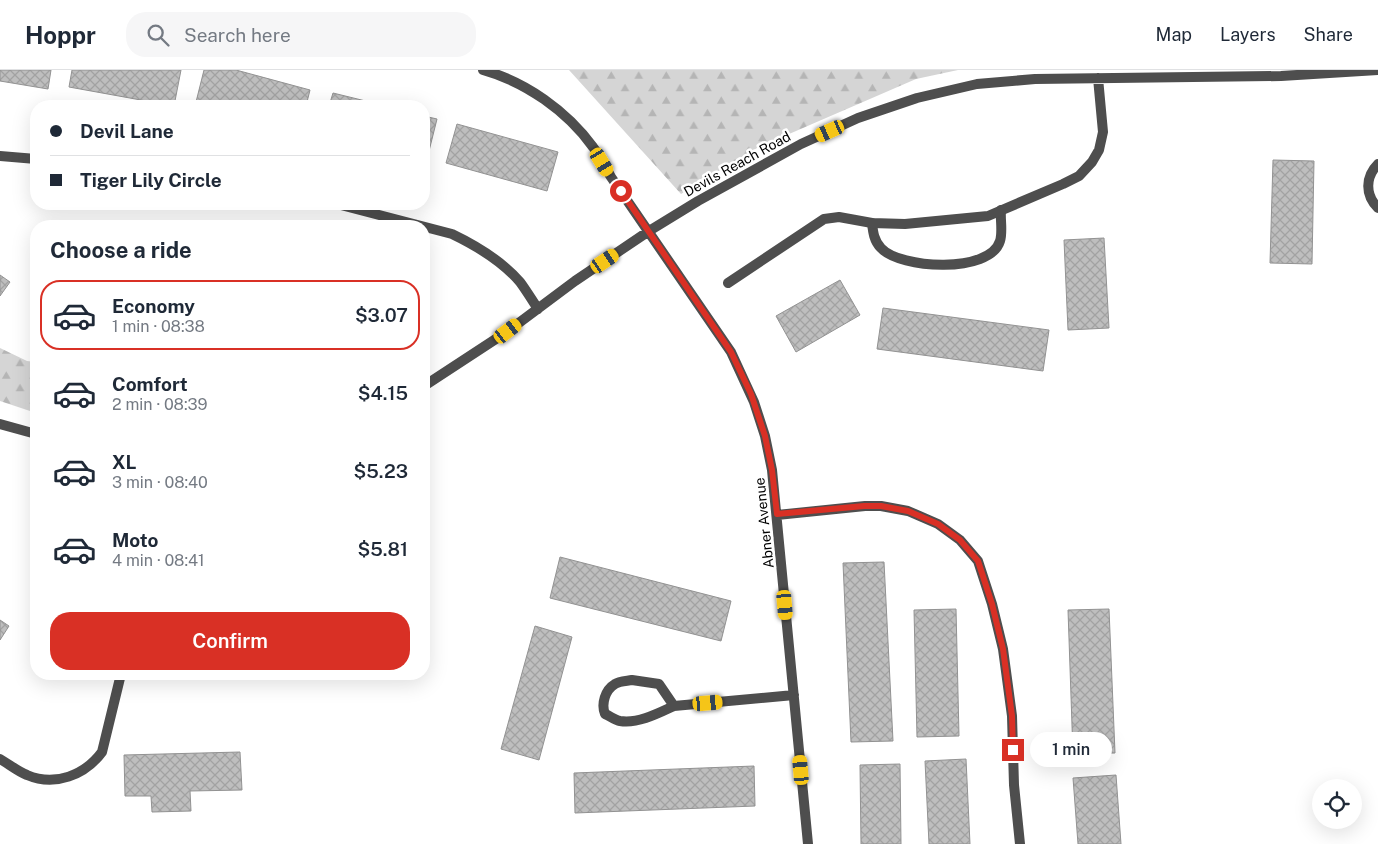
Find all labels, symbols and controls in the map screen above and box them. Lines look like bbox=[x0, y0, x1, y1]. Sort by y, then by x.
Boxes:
search box bbox=[126, 12, 476, 57]
text: Hoppr bbox=[25, 21, 96, 49]
icon: search bbox=[144, 21, 172, 49]
text: Search here bbox=[184, 24, 291, 46]
text: Map bbox=[1156, 24, 1192, 45]
text: Layers bbox=[1220, 24, 1276, 45]
text: Share bbox=[1304, 24, 1353, 45]
car bbox=[813, 118, 846, 144]
text: Devil Lane bbox=[80, 120, 174, 142]
street label: Devils Reach Road bbox=[681, 128, 793, 200]
car bbox=[587, 145, 616, 179]
text: Tiger Lily Circle bbox=[80, 169, 222, 191]
route start bbox=[610, 180, 632, 202]
text: Choose a ride bbox=[50, 237, 192, 263]
car bbox=[588, 246, 621, 276]
icon: car bbox=[52, 293, 97, 338]
text: Economy bbox=[112, 295, 195, 317]
text: $3.07 bbox=[355, 304, 408, 326]
car bbox=[491, 316, 524, 346]
text: 1 min · 08:38 bbox=[112, 317, 205, 336]
icon: car bbox=[52, 371, 97, 416]
text: Comfort bbox=[112, 373, 188, 395]
text: $4.15 bbox=[358, 382, 408, 404]
text: 2 min · 08:39 bbox=[112, 395, 208, 414]
icon: car bbox=[52, 449, 97, 494]
text: XL bbox=[112, 451, 137, 473]
text: $5.23 bbox=[354, 460, 408, 482]
text: 3 min · 08:40 bbox=[112, 473, 208, 492]
street label: Abner Avenue bbox=[751, 477, 777, 569]
icon: car bbox=[52, 527, 97, 572]
text: Moto bbox=[112, 529, 158, 551]
text: $5.81 bbox=[357, 538, 408, 560]
text: 4 min · 08:41 bbox=[112, 551, 205, 570]
car bbox=[776, 589, 793, 621]
button: Confirm bbox=[50, 612, 410, 670]
car bbox=[692, 694, 723, 712]
callout: 1 min bbox=[1030, 732, 1113, 768]
route end bbox=[1002, 739, 1024, 761]
text: 1 min bbox=[1052, 740, 1090, 759]
car bbox=[792, 754, 809, 786]
map controls bbox=[1312, 779, 1362, 829]
button: locate bbox=[1312, 779, 1362, 829]

